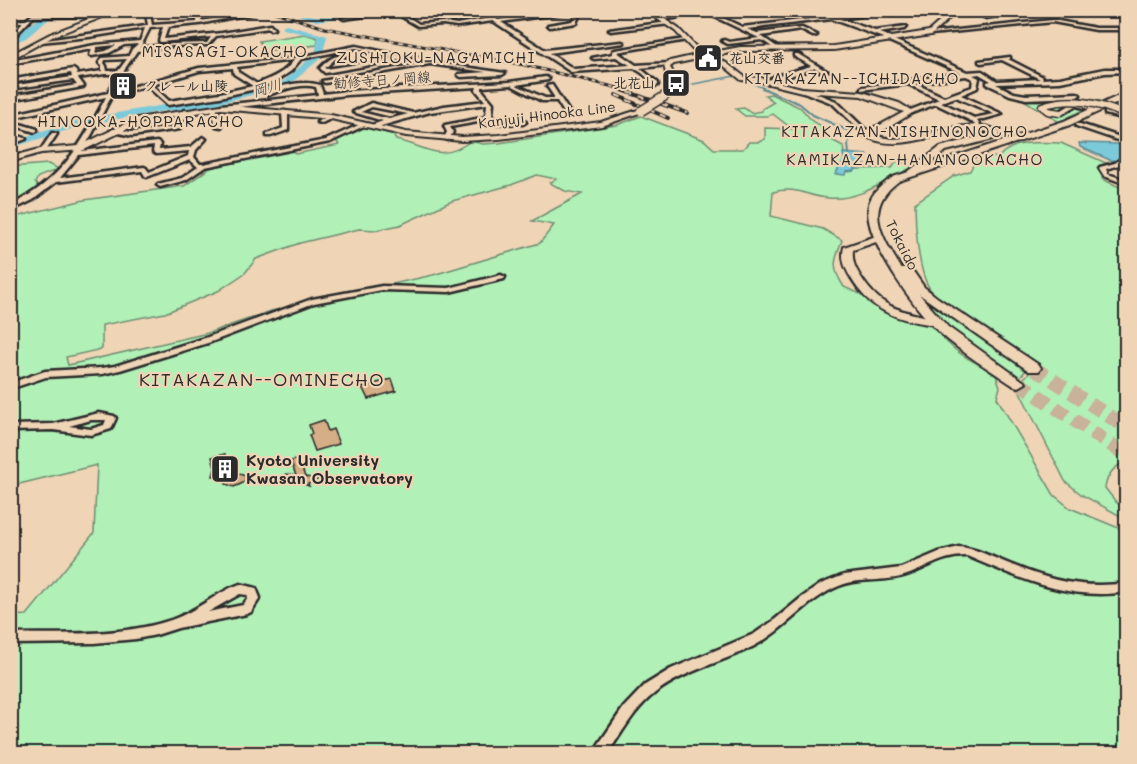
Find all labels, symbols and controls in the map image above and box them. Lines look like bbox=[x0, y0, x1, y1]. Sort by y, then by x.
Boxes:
district label: MISASAGI-OKACHO bbox=[142, 41, 308, 61]
public building icon: 花山交番 bbox=[692, 42, 724, 74]
district label: ZUSHIOKU-NAGAMICHI bbox=[336, 47, 536, 67]
place label: 花山交番 bbox=[729, 48, 785, 67]
street label: 勧修寺日ノ岡線 bbox=[332, 67, 432, 92]
bus stop icon: 北花山 bbox=[660, 67, 692, 99]
district label: KITAKAZAN--ICHIDACHO bbox=[744, 68, 960, 88]
building icon: クレール山陵 bbox=[107, 70, 139, 102]
water label: 岡川 bbox=[250, 73, 284, 101]
place label: 北花山 bbox=[613, 73, 655, 92]
place label: クレール山陵 bbox=[144, 76, 228, 95]
street label: Kanjuji Hinooka Line bbox=[477, 97, 617, 132]
district label: HINOOKA-HOPPARACHO bbox=[37, 111, 245, 131]
district label: KITAKAZAN-NISHINONOCHO bbox=[781, 121, 1029, 141]
district label: KAMIKAZAN-HANANOOKACHO bbox=[786, 149, 1044, 169]
street label: Tokaido bbox=[882, 217, 923, 273]
district label: KITAKAZAN--OMINECHO bbox=[139, 367, 385, 391]
place label: Kyoto University Kwasan Observatory bbox=[246, 449, 413, 488]
building icon: Kyoto University Kwasan Observatory bbox=[209, 453, 241, 485]

